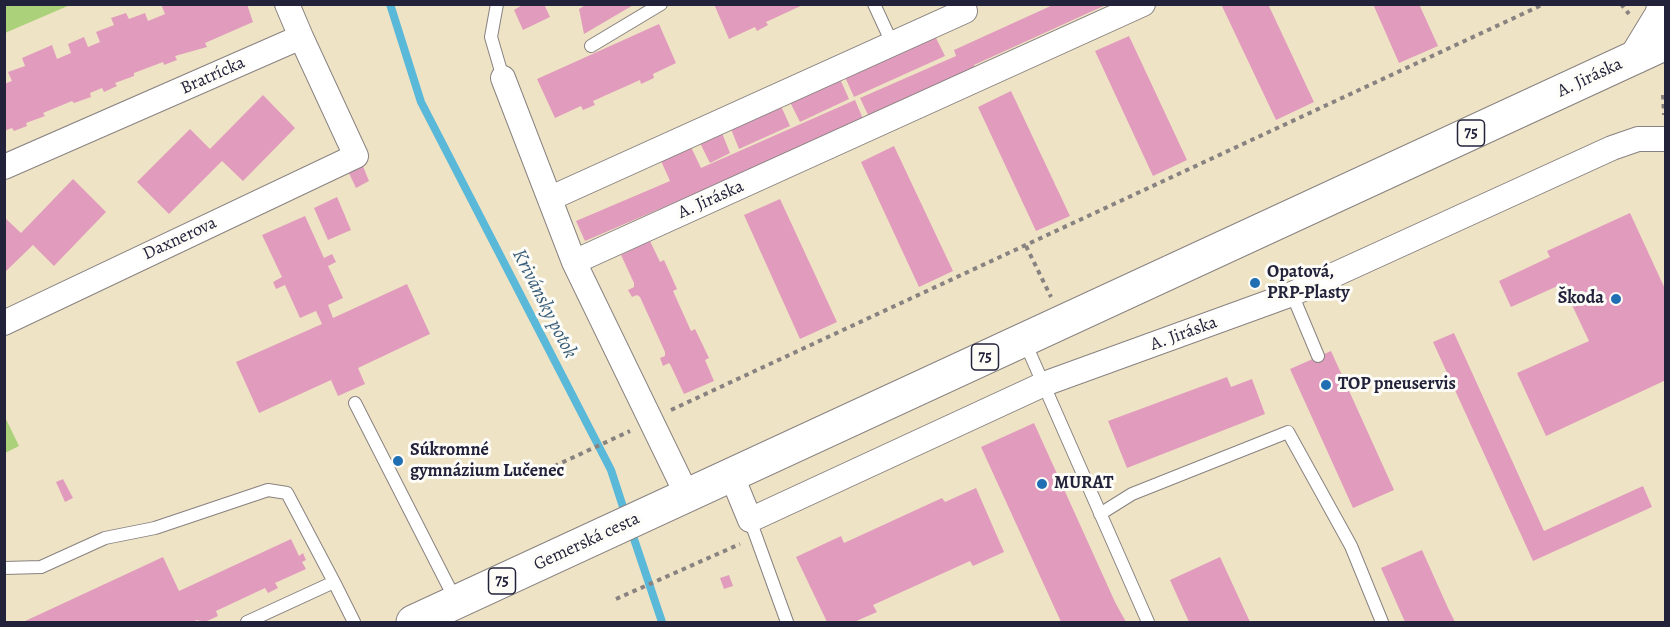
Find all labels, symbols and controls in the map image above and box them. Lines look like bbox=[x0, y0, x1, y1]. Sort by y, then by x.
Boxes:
street label: Bratrícka bbox=[177, 52, 249, 100]
street label: A. Jiráska bbox=[1554, 54, 1626, 102]
road number: 75 bbox=[1458, 120, 1484, 146]
street label: A. Jiráska bbox=[675, 176, 747, 224]
street label: Daxnerova bbox=[140, 213, 220, 265]
water label: Krivánsky potok bbox=[506, 245, 582, 363]
place label: Opatová, PRP-Plasty bbox=[1267, 262, 1350, 304]
marker: Opatová, PRP-Plasty bbox=[1248, 276, 1262, 290]
place label: Škoda bbox=[1558, 288, 1604, 310]
marker: Škoda bbox=[1609, 292, 1623, 306]
street label: A. Jiráska bbox=[1148, 312, 1220, 356]
road number: 75 bbox=[972, 344, 998, 370]
place label: TOP pneuservis bbox=[1338, 374, 1456, 396]
marker: TOP pneuservis bbox=[1319, 378, 1333, 392]
place label: Súkromné gymnázium Lučenec bbox=[410, 440, 564, 482]
marker: Súkromné gymnázium Lučenec bbox=[391, 454, 405, 468]
place label: MURAT bbox=[1054, 473, 1113, 495]
marker: MURAT bbox=[1035, 477, 1049, 491]
street label: Gemerská cesta bbox=[531, 508, 643, 576]
road number: 75 bbox=[488, 568, 516, 594]

